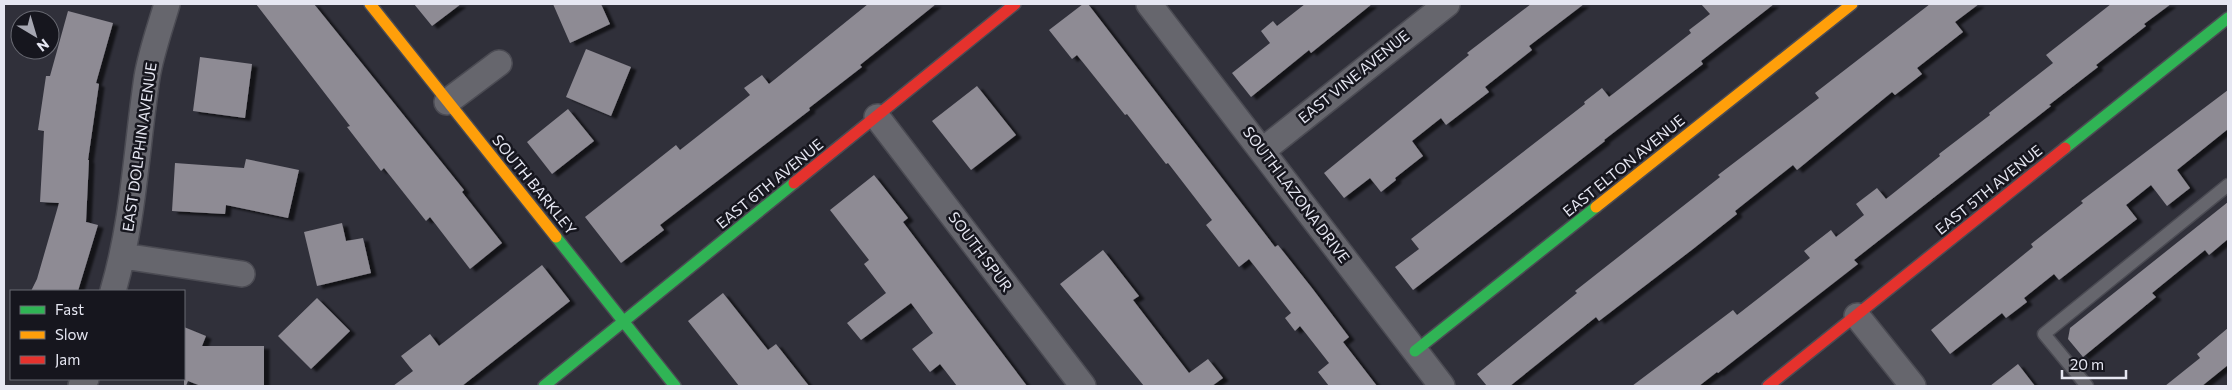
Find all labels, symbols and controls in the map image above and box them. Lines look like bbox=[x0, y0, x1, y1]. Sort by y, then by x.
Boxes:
north arrow bbox=[10, 10, 60, 60]
street label: EAST VINE AVENUE bbox=[1294, 26, 1413, 127]
text: N bbox=[34, 36, 53, 56]
street label: EAST DOLPHIN AVENUE bbox=[118, 61, 160, 233]
street label: EAST ELTON AVENUE bbox=[1559, 110, 1688, 220]
street label: SOUTH LAZONA DRIVE bbox=[1240, 123, 1354, 266]
street label: SOUTH BARKLEY bbox=[489, 131, 581, 238]
street label: EAST 6TH AVENUE bbox=[712, 135, 826, 232]
street label: EAST 5TH AVENUE bbox=[1931, 141, 2045, 238]
street label: SOUTH SPUR bbox=[945, 208, 1017, 295]
legend bbox=[10, 290, 185, 380]
text: Fast bbox=[55, 300, 84, 318]
text: Slow bbox=[55, 325, 88, 343]
scale bar bbox=[2062, 348, 2126, 380]
text: Jam bbox=[55, 350, 80, 368]
text: 20 m bbox=[2070, 355, 2104, 373]

